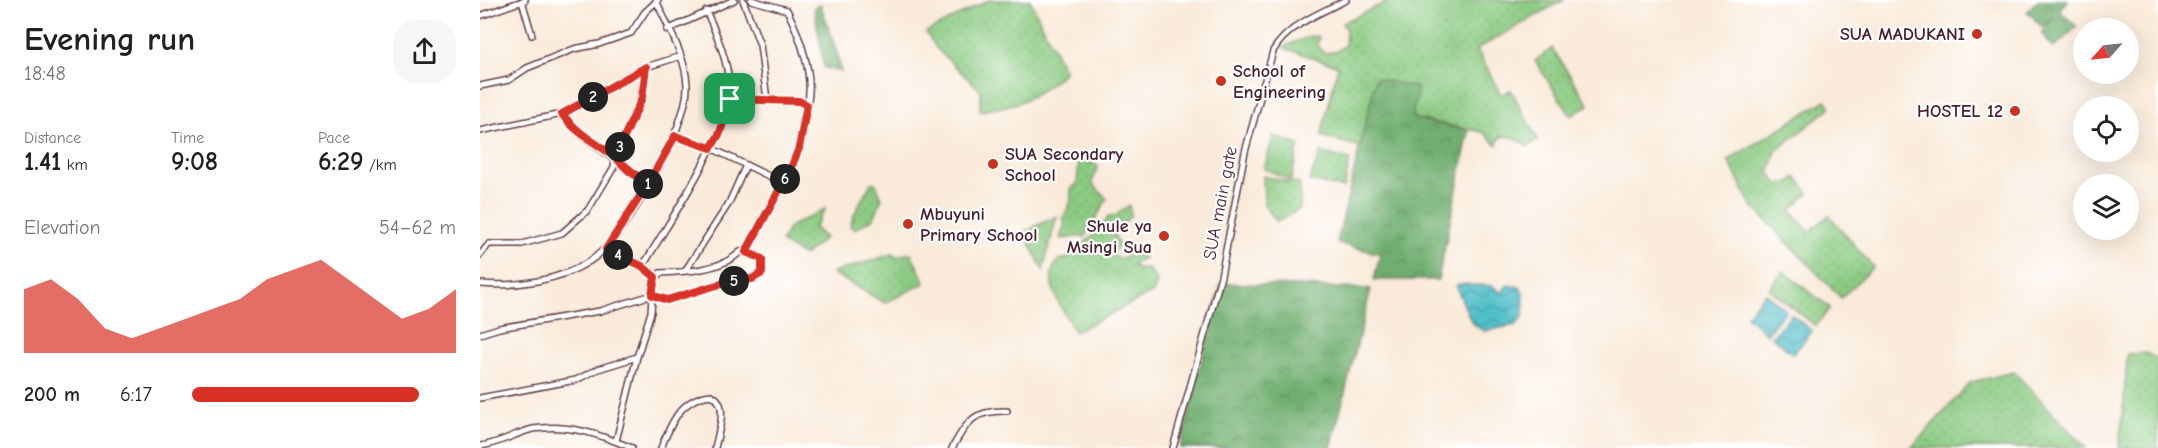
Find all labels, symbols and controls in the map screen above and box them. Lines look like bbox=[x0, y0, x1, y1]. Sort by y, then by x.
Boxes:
north arrow bbox=[2073, 18, 2139, 84]
map controls bbox=[2073, 18, 2139, 240]
text: Evening run bbox=[24, 20, 195, 58]
button: share bbox=[393, 20, 456, 83]
place label: SUA MADUKANI bbox=[1840, 24, 1965, 45]
marker: SUA MADUKANI bbox=[1970, 27, 1984, 41]
place label: School of Engineering bbox=[1233, 61, 1326, 103]
text: 18:48 bbox=[24, 62, 66, 85]
pin bbox=[704, 73, 755, 124]
marker: School of Engineering bbox=[1214, 74, 1228, 88]
pin: 2 bbox=[578, 82, 608, 112]
icon: arrive bbox=[713, 82, 746, 115]
text: 2 bbox=[589, 88, 597, 106]
button: locate bbox=[2073, 96, 2139, 162]
place label: HOSTEL 12 bbox=[1917, 101, 2003, 122]
marker: HOSTEL 12 bbox=[2008, 104, 2022, 118]
text: Distance bbox=[24, 129, 81, 147]
text: Time bbox=[171, 129, 204, 147]
text: Pace bbox=[318, 129, 350, 147]
pin: 3 bbox=[605, 132, 635, 162]
text: 3 bbox=[616, 138, 624, 156]
place label: SUA Secondary School bbox=[1005, 144, 1124, 186]
street label: SUA main gate bbox=[1199, 145, 1242, 262]
text: 1.41 bbox=[24, 147, 61, 177]
text: 9:08 bbox=[171, 147, 218, 177]
text: 6:29 bbox=[318, 147, 364, 177]
text: km bbox=[61, 156, 88, 174]
text: /km bbox=[364, 156, 397, 174]
marker: SUA Secondary School bbox=[986, 157, 1000, 171]
pin: 6 bbox=[770, 164, 800, 194]
pin: 1 bbox=[633, 169, 663, 199]
text: 6 bbox=[781, 170, 789, 188]
button: layers bbox=[2073, 174, 2139, 240]
text: 1 bbox=[645, 175, 651, 193]
place label: Mbuyuni Primary School bbox=[920, 204, 1038, 246]
text: Elevation bbox=[24, 216, 101, 239]
text: 54–62 m bbox=[379, 216, 456, 239]
place label: Shule ya Msingi Sua bbox=[1067, 216, 1152, 258]
marker: Mbuyuni Primary School bbox=[901, 217, 915, 231]
marker: Shule ya Msingi Sua bbox=[1157, 229, 1171, 243]
pin: 4 bbox=[603, 240, 633, 270]
text: 4 bbox=[614, 246, 622, 264]
pin: 5 bbox=[719, 266, 749, 296]
text: 5 bbox=[730, 272, 738, 290]
text: 200 m bbox=[24, 383, 80, 406]
text: 6:17 bbox=[120, 383, 152, 406]

